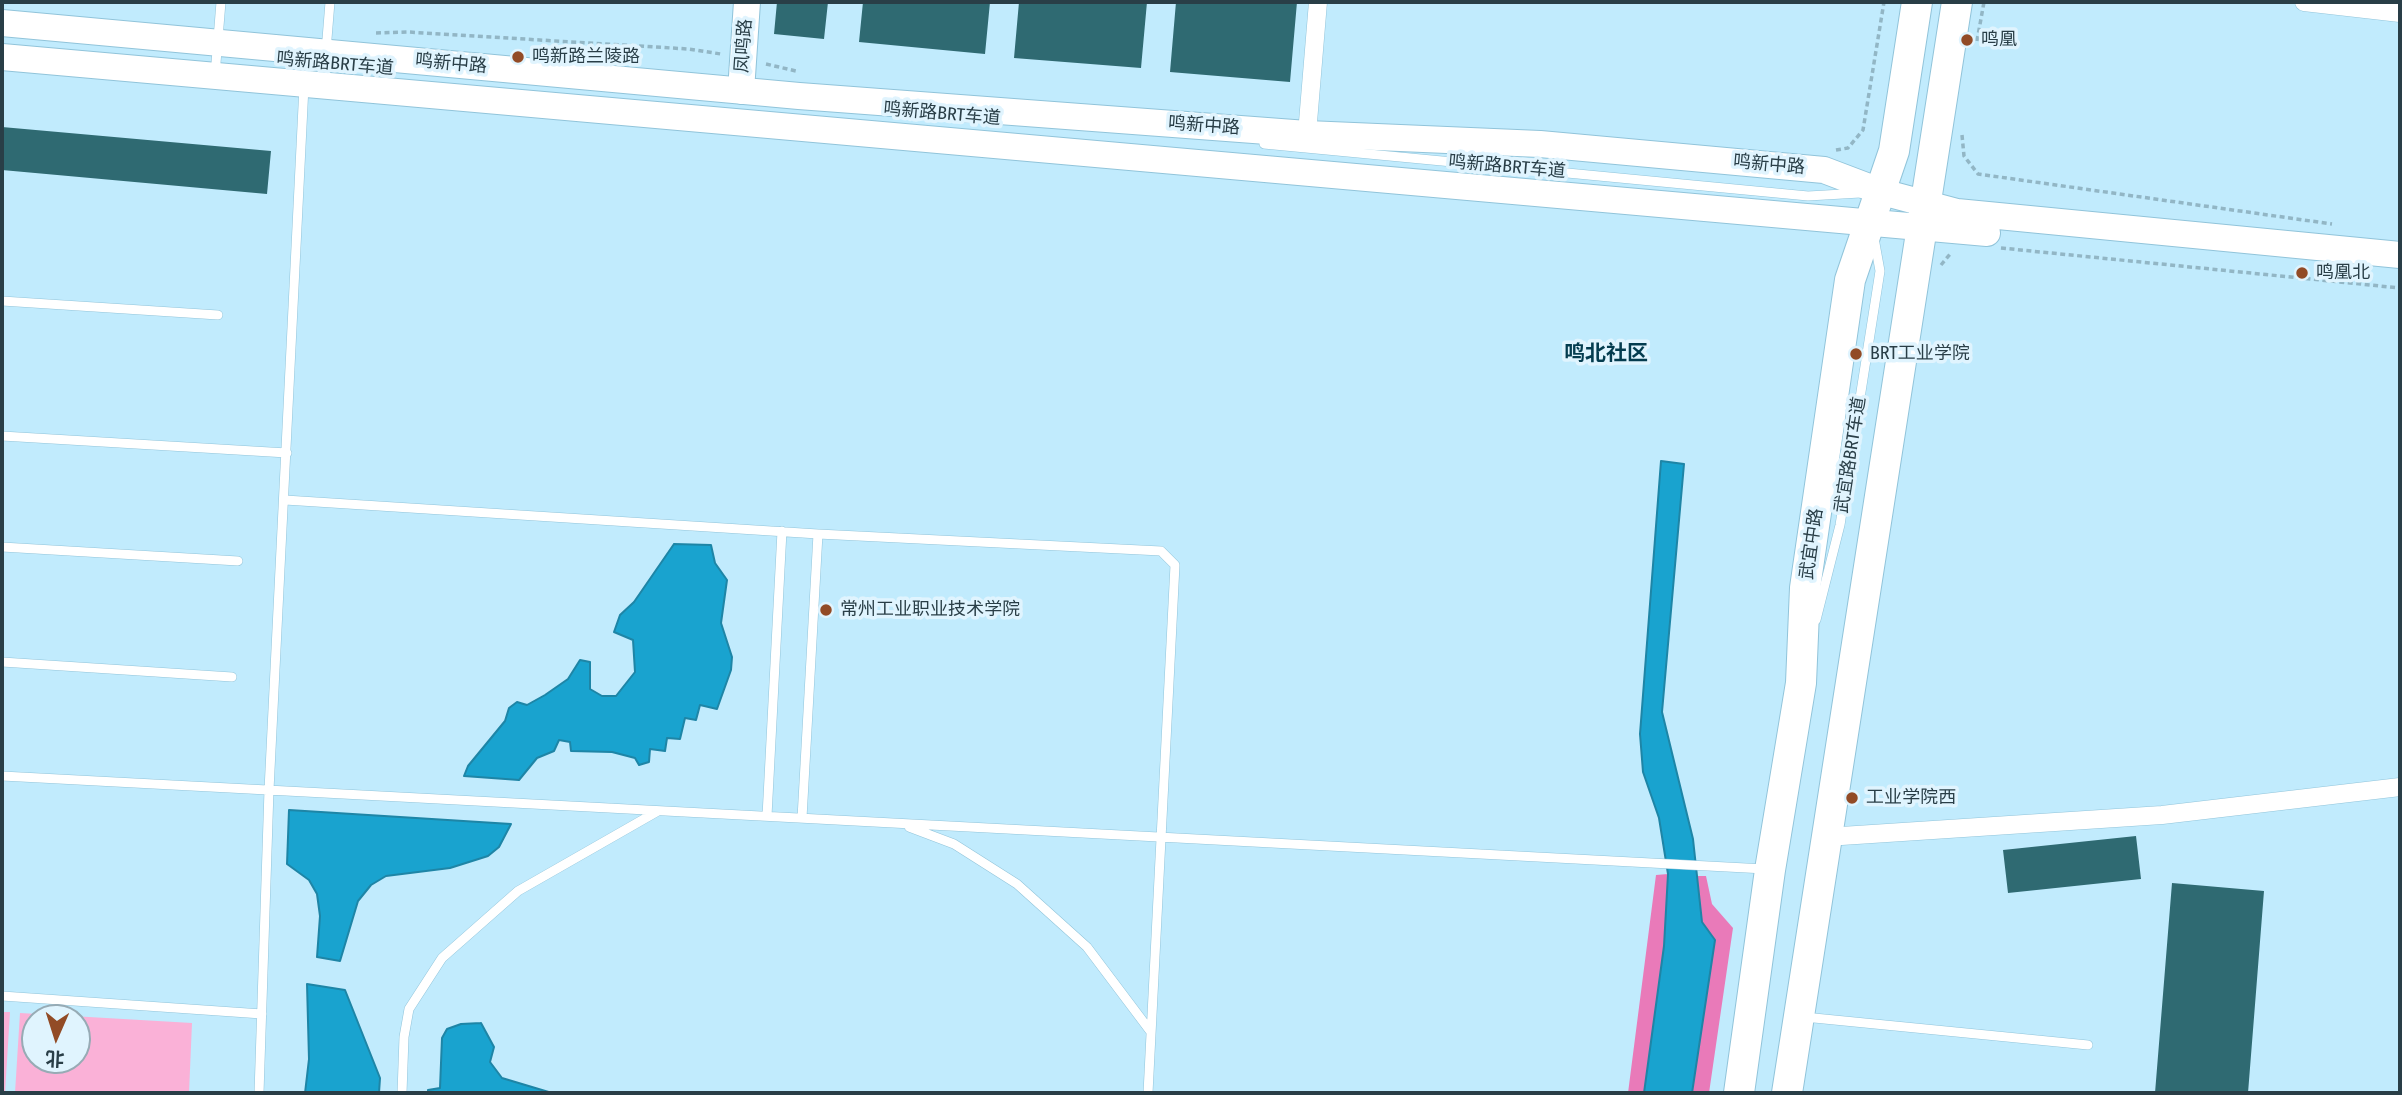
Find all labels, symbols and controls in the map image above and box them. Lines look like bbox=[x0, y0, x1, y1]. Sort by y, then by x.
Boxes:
street label: 凤鸣路 bbox=[731, 18, 757, 74]
place label: 鸣凰 bbox=[1981, 29, 2017, 51]
marker: 鸣凰 bbox=[1959, 32, 1975, 48]
place label: 鸣新路兰陵路 bbox=[532, 46, 640, 68]
street label: 鸣新路BRT车道 bbox=[275, 48, 395, 80]
marker: 鸣新路兰陵路 bbox=[510, 49, 526, 65]
street label: 鸣新中路 bbox=[414, 50, 488, 78]
street label: 鸣新路BRT车道 bbox=[882, 98, 1002, 130]
street label: 鸣新中路 bbox=[1167, 113, 1241, 139]
street label: 鸣新路BRT车道 bbox=[1447, 151, 1567, 183]
street label: 鸣新中路 bbox=[1732, 151, 1806, 179]
place label: 鸣凰北 bbox=[2316, 262, 2370, 284]
marker: 鸣凰北 bbox=[2294, 265, 2310, 281]
district label: 鸣北社区 bbox=[1564, 341, 1648, 367]
place label: BRT工业学院 bbox=[1870, 343, 1970, 365]
marker: BRT工业学院 bbox=[1848, 346, 1864, 362]
street label: 武宜路BRT车道 bbox=[1831, 395, 1871, 515]
street label: 武宜中路 bbox=[1796, 507, 1828, 581]
place label: 常州工业职业技术学院 bbox=[840, 599, 1020, 621]
marker: 常州工业职业技术学院 bbox=[818, 602, 834, 618]
place label: 工业学院西 bbox=[1866, 787, 1956, 809]
marker: 工业学院西 bbox=[1844, 790, 1860, 806]
north arrow bbox=[21, 1004, 91, 1074]
text: 北 bbox=[45, 1046, 65, 1070]

